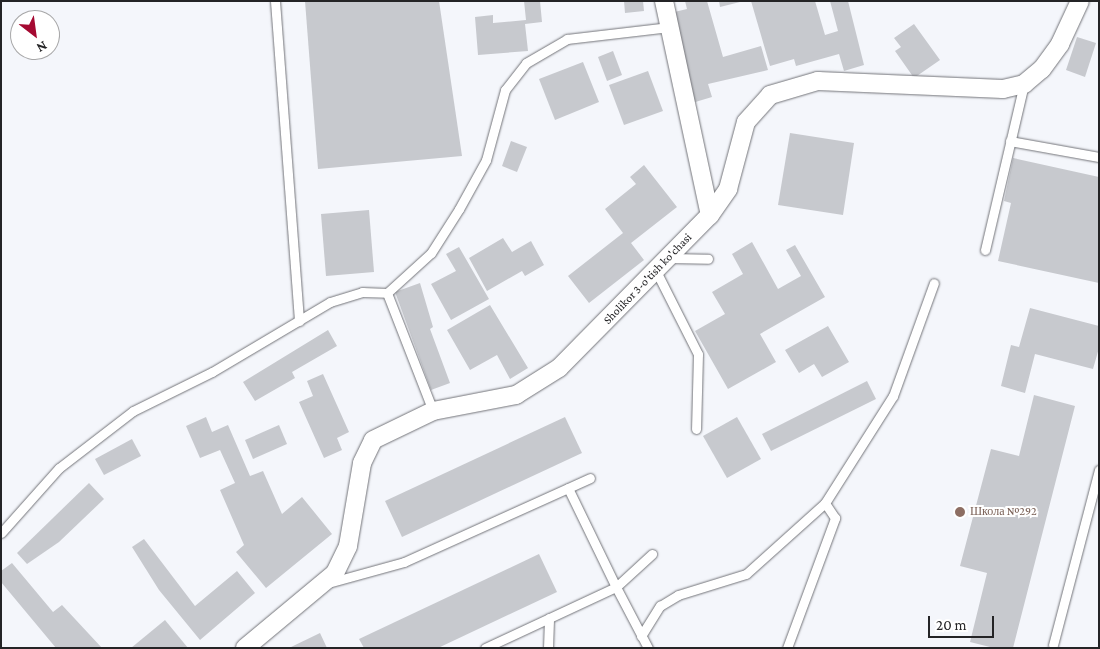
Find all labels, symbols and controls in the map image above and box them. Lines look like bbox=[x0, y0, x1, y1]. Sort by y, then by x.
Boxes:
north arrow bbox=[10, 10, 60, 60]
text: N bbox=[34, 38, 50, 56]
street label: Sholikor 3-o'tish ko'chasi bbox=[601, 230, 695, 328]
place label: Школа №292 bbox=[970, 505, 1037, 519]
marker: Школа №292 bbox=[954, 506, 966, 518]
scale bar bbox=[930, 606, 996, 638]
text: 20 m bbox=[936, 617, 967, 633]

